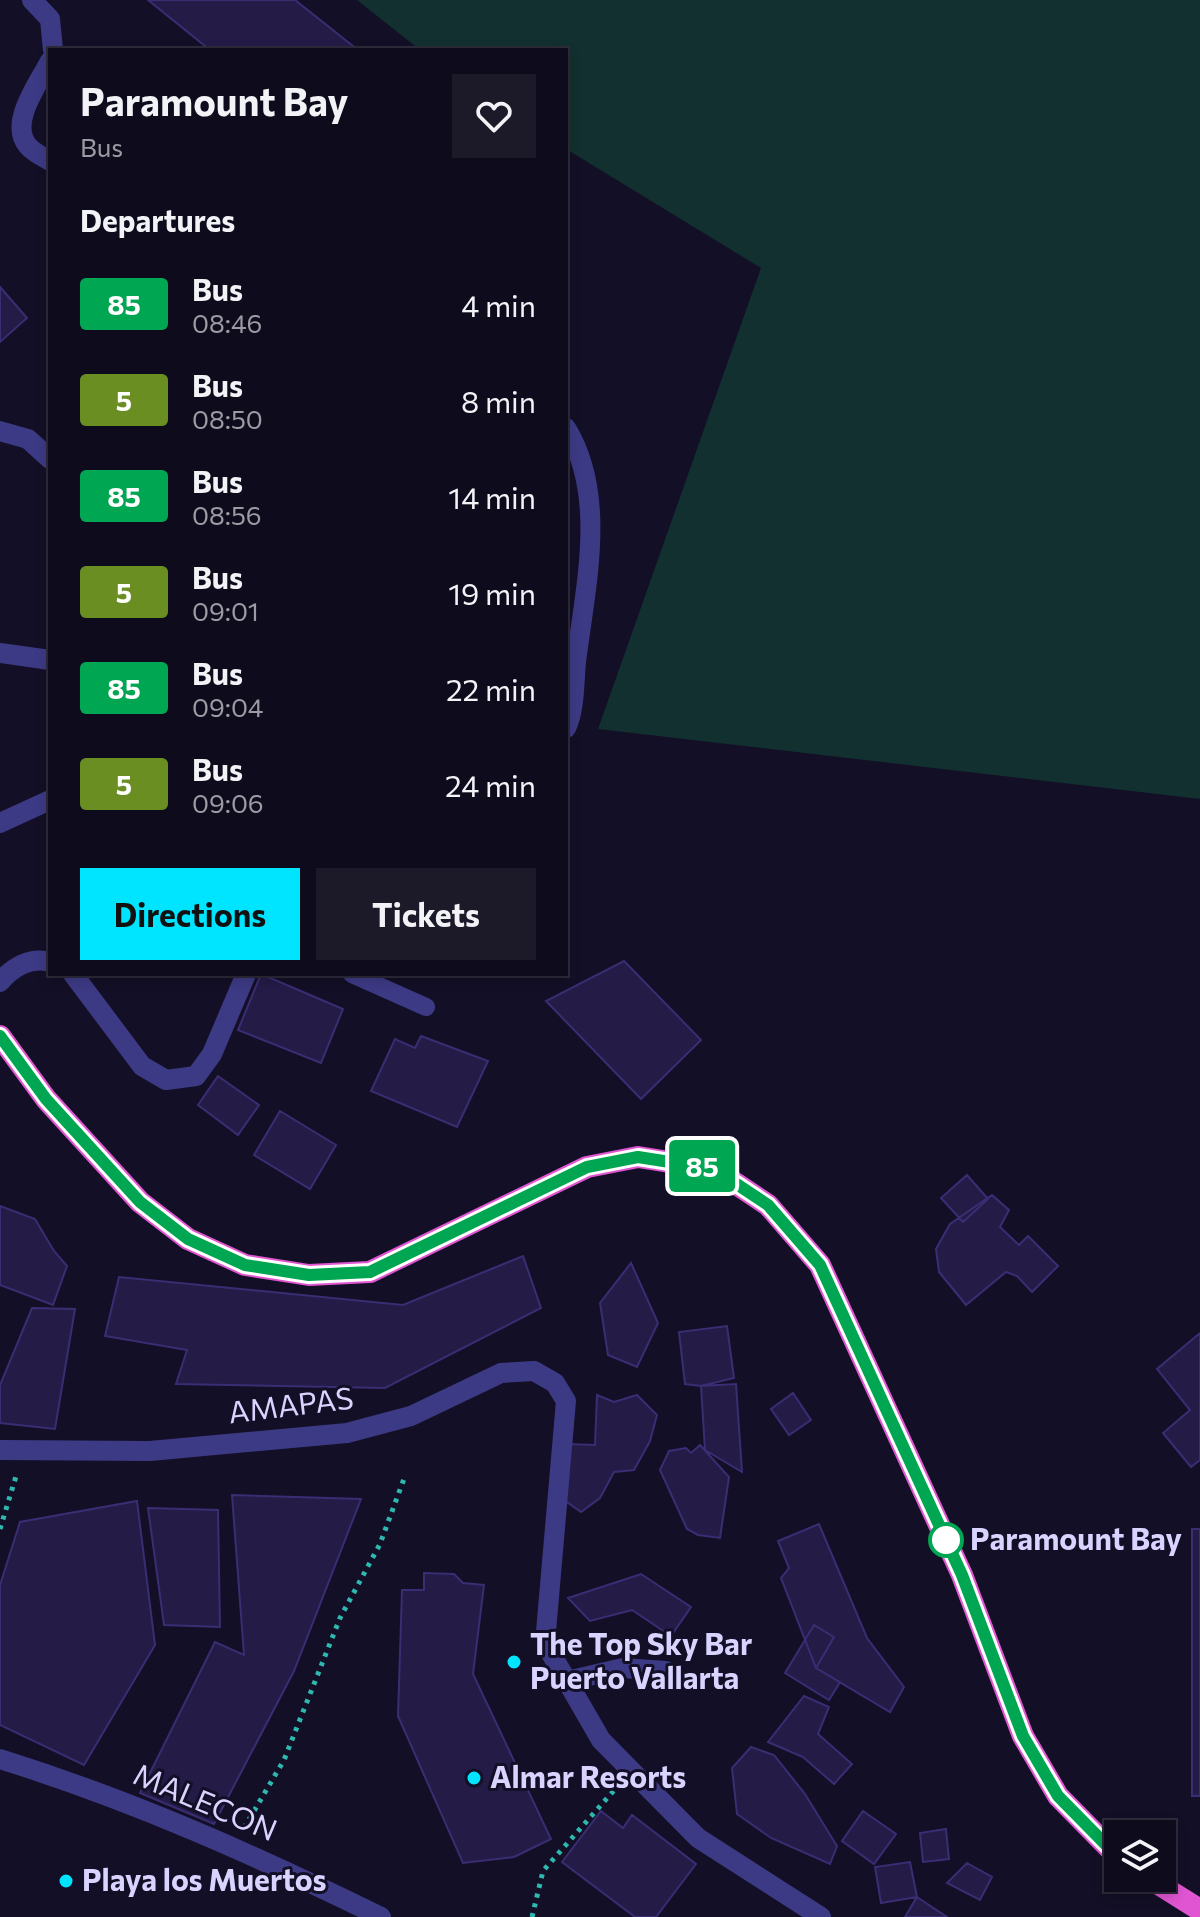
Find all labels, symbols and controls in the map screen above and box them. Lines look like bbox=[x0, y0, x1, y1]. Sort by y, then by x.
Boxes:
button: heart bbox=[452, 74, 536, 158]
text: Paramount Bay bbox=[80, 77, 348, 124]
text: Bus bbox=[80, 131, 123, 162]
text: Departures bbox=[80, 201, 235, 238]
text: Bus bbox=[192, 270, 243, 307]
text: 4 min bbox=[461, 286, 536, 323]
text: 85 bbox=[107, 287, 141, 321]
text: 08:46 bbox=[192, 307, 262, 338]
text: Bus bbox=[192, 366, 243, 403]
text: 8 min bbox=[461, 382, 536, 419]
text: 5 bbox=[116, 383, 132, 417]
text: 08:50 bbox=[192, 403, 263, 434]
text: Bus bbox=[192, 462, 243, 499]
text: 14 min bbox=[448, 478, 536, 515]
text: 85 bbox=[107, 479, 141, 513]
text: 08:56 bbox=[192, 499, 262, 530]
text: Bus bbox=[192, 558, 243, 595]
text: 19 min bbox=[448, 574, 536, 611]
text: 5 bbox=[116, 575, 132, 609]
text: 09:01 bbox=[192, 595, 259, 626]
text: Bus bbox=[192, 654, 243, 691]
text: 22 min bbox=[446, 670, 536, 707]
text: 85 bbox=[107, 671, 141, 705]
text: 09:04 bbox=[192, 691, 263, 722]
text: Bus bbox=[192, 750, 243, 787]
text: 24 min bbox=[445, 766, 536, 803]
text: 5 bbox=[116, 767, 132, 801]
text: 09:06 bbox=[192, 787, 264, 818]
button: Directions bbox=[80, 868, 300, 960]
button: Tickets bbox=[316, 868, 536, 960]
line badge: 85 bbox=[666, 1140, 738, 1192]
text: 85 bbox=[685, 1149, 719, 1183]
street label: AMAPAS bbox=[226, 1377, 355, 1430]
place label: Paramount Bay bbox=[970, 1519, 1182, 1556]
marker: Paramount Bay bbox=[929, 1523, 963, 1557]
place label: The Top Sky Bar Puerto Vallarta bbox=[530, 1624, 752, 1695]
marker: The Top Sky Bar Puerto Vallarta bbox=[505, 1653, 523, 1671]
street label: MALECON bbox=[129, 1754, 283, 1847]
place label: Almar Resorts bbox=[490, 1757, 686, 1794]
marker: Almar Resorts bbox=[465, 1769, 483, 1787]
map controls bbox=[1104, 1820, 1176, 1892]
button: layers bbox=[1104, 1820, 1176, 1892]
place label: Playa los Muertos bbox=[82, 1860, 326, 1897]
marker: Playa los Muertos bbox=[57, 1872, 75, 1890]

